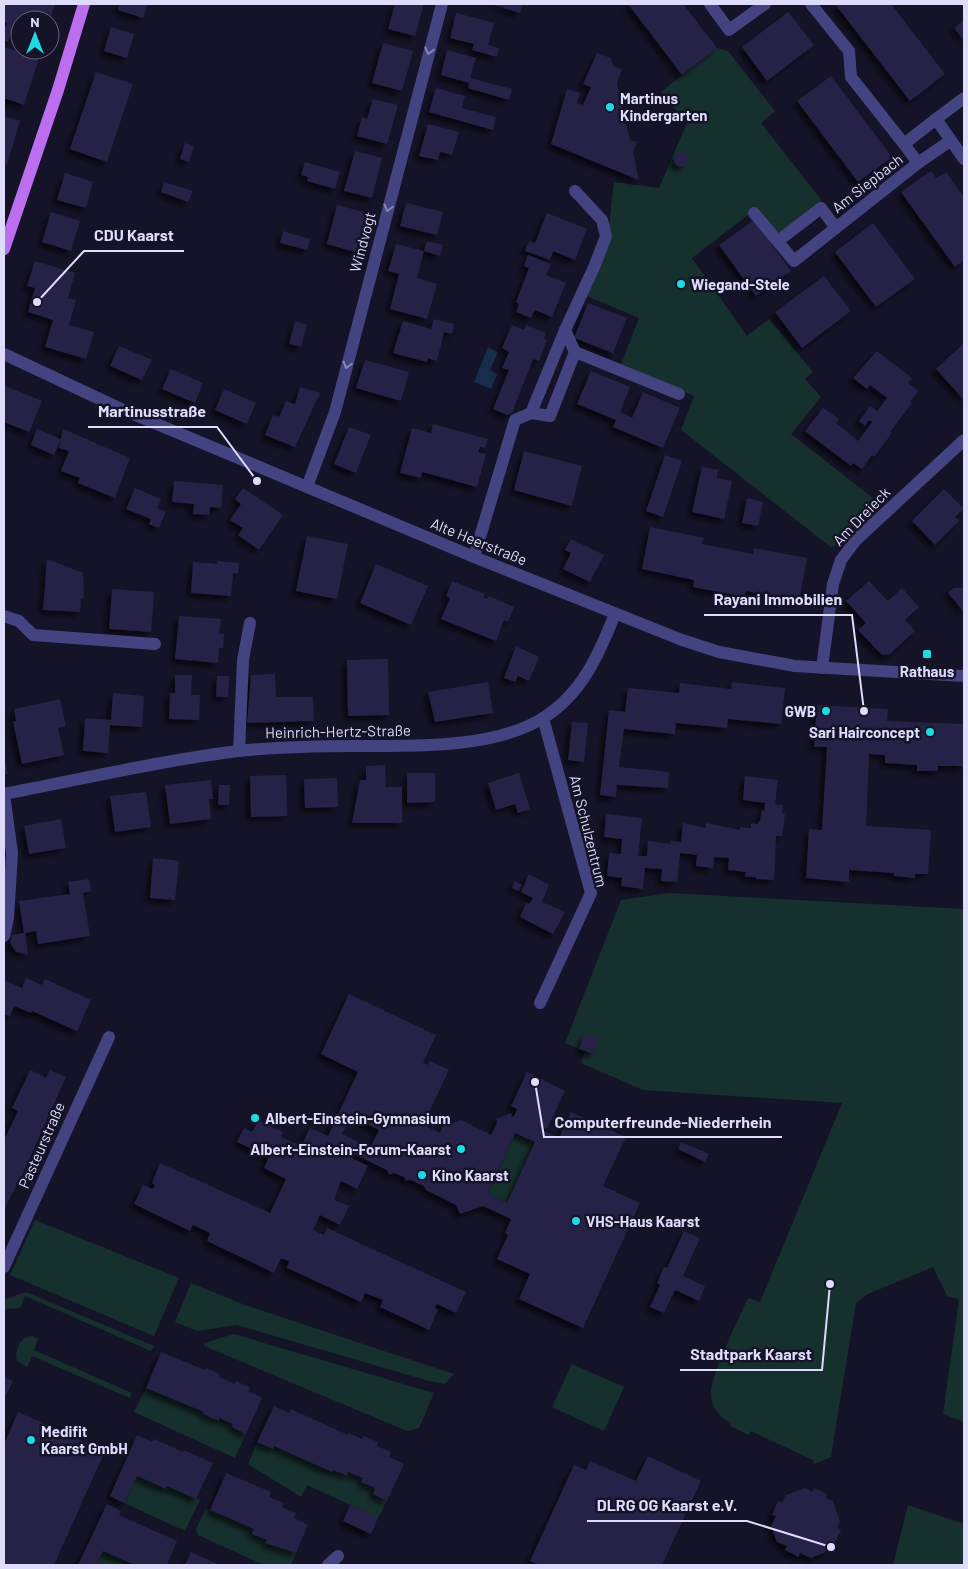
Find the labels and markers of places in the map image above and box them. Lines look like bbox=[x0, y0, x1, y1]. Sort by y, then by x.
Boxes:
place label: Martinus Kindergarten bbox=[620, 89, 708, 124]
marker: Martinus Kindergarten bbox=[604, 101, 616, 113]
callout: CDU Kaarst bbox=[84, 220, 184, 251]
place label: Wiegand-Stele bbox=[691, 275, 790, 293]
marker: Wiegand-Stele bbox=[675, 278, 687, 290]
callout: Martinusstraße bbox=[88, 396, 217, 427]
callout: Rayani Immobilien bbox=[704, 584, 852, 615]
marker: Rathaus bbox=[921, 648, 933, 660]
place label: Rathaus bbox=[900, 662, 955, 680]
place label: GWB bbox=[785, 702, 816, 720]
marker: GWB bbox=[820, 705, 832, 717]
place label: Sari Hairconcept bbox=[809, 723, 920, 741]
marker: Sari Hairconcept bbox=[924, 726, 936, 738]
callout: Computerfreunde-Niederrhein bbox=[544, 1106, 782, 1137]
place label: Albert-Einstein-Gymnasium bbox=[265, 1109, 451, 1127]
marker: Albert-Einstein-Gymnasium bbox=[249, 1112, 261, 1124]
place label: Albert-Einstein-Forum-Kaarst bbox=[250, 1140, 451, 1158]
marker: Albert-Einstein-Forum-Kaarst bbox=[455, 1143, 467, 1155]
place label: Kino Kaarst bbox=[432, 1166, 509, 1184]
marker: Kino Kaarst bbox=[416, 1169, 428, 1181]
place label: VHS-Haus Kaarst bbox=[586, 1212, 700, 1230]
marker: VHS-Haus Kaarst bbox=[570, 1215, 582, 1227]
callout: Stadtpark Kaarst bbox=[680, 1339, 822, 1370]
place label: Medifit Kaarst GmbH bbox=[41, 1422, 128, 1457]
marker: Medifit Kaarst GmbH bbox=[25, 1434, 37, 1446]
callout: DLRG OG Kaarst e.V. bbox=[587, 1490, 747, 1521]

